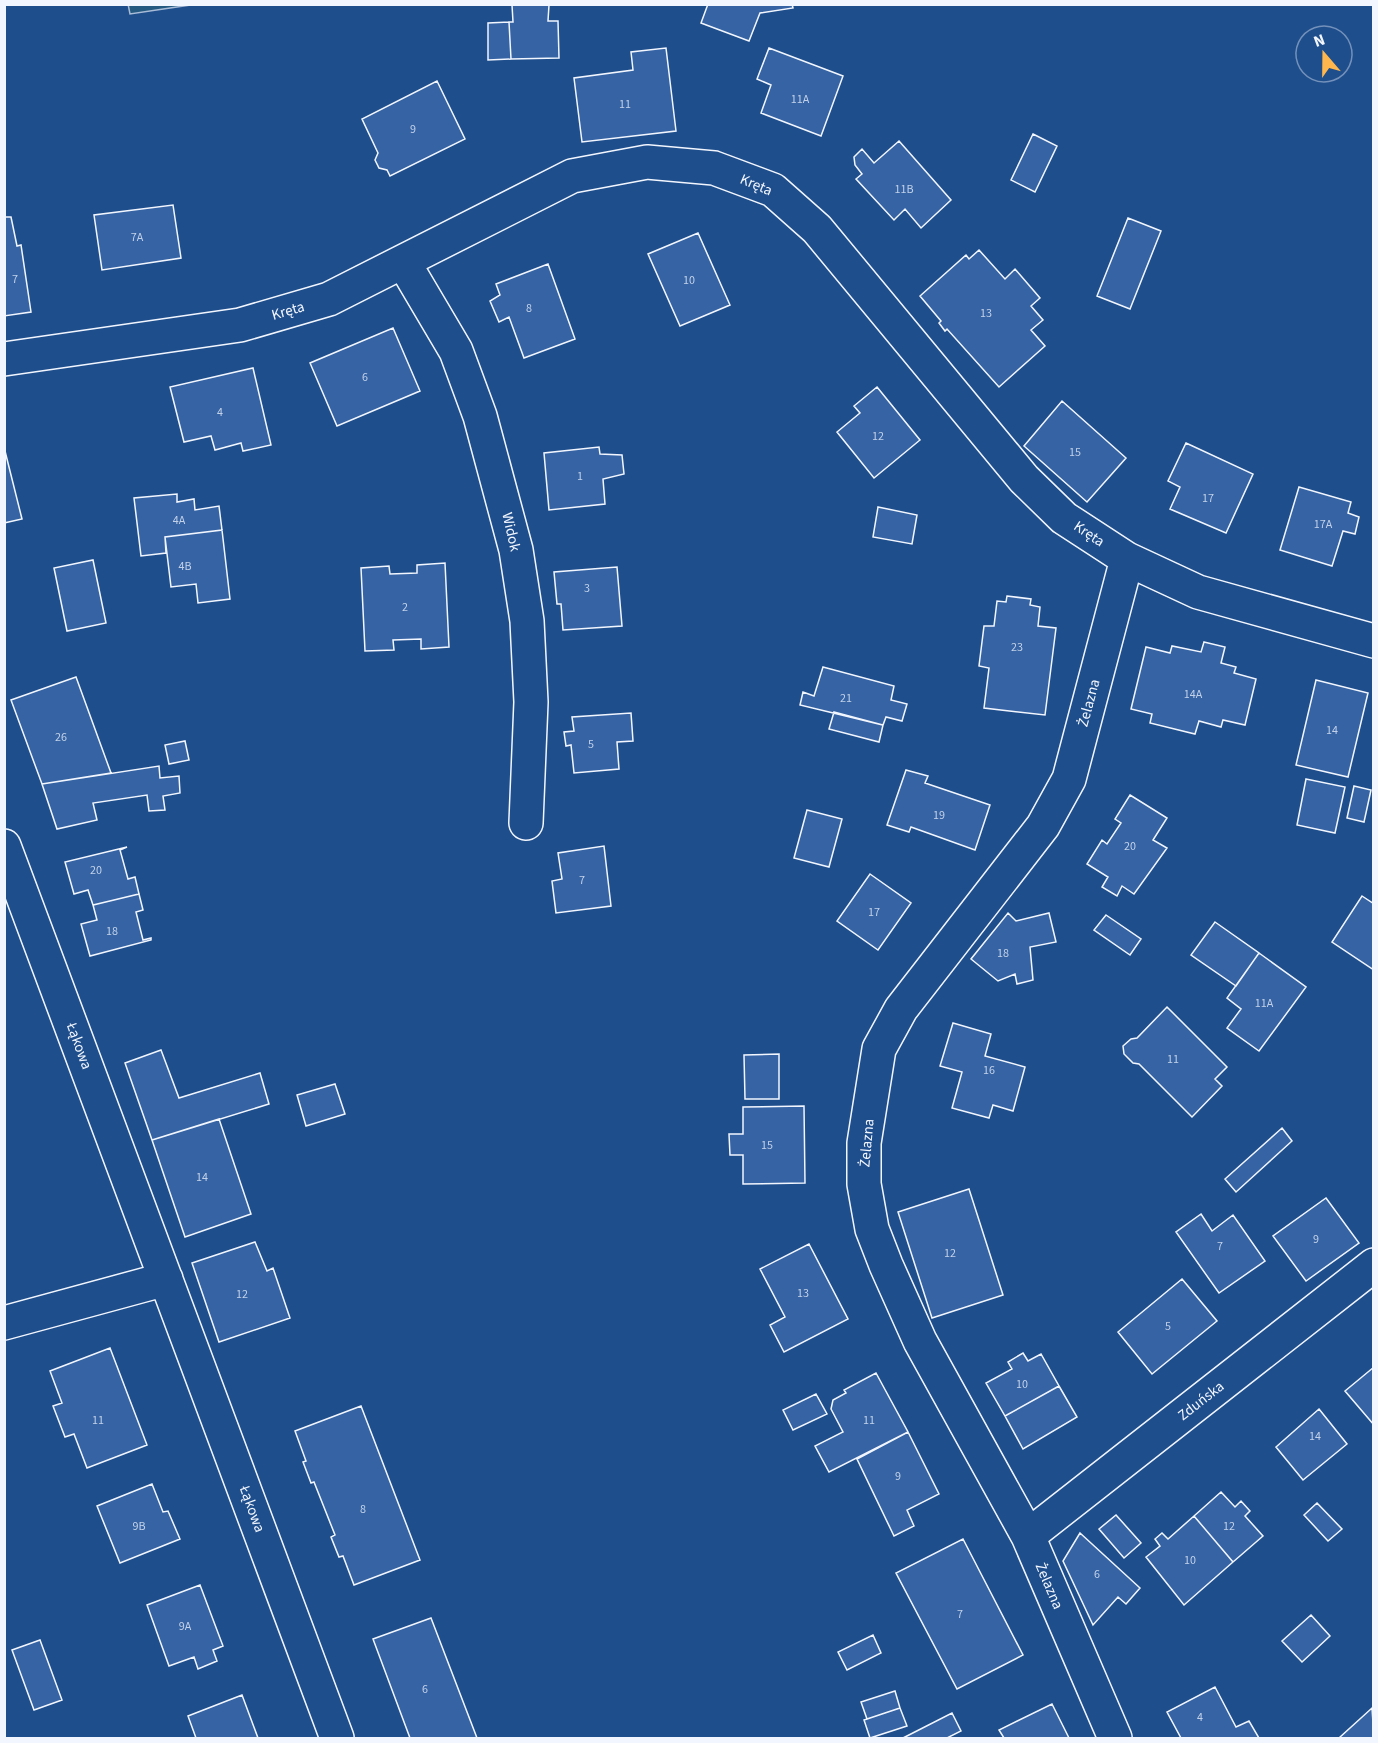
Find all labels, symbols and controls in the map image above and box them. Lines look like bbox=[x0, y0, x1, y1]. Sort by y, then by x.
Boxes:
north arrow bbox=[1294, 24, 1354, 84]
text: N bbox=[1310, 29, 1328, 53]
house number: 11A bbox=[791, 91, 810, 108]
house number: 11 bbox=[619, 96, 631, 113]
house number: 9 bbox=[410, 121, 416, 138]
street label: Kręta bbox=[737, 169, 775, 201]
house number: 11B bbox=[895, 181, 913, 198]
house number: 7A bbox=[131, 229, 144, 246]
house number: 7 bbox=[12, 271, 18, 288]
house number: 10 bbox=[683, 272, 695, 289]
street label: Kręta bbox=[269, 296, 307, 326]
house number: 8 bbox=[526, 300, 532, 317]
house number: 13 bbox=[980, 305, 992, 322]
house number: 6 bbox=[362, 369, 368, 386]
house number: 4 bbox=[217, 404, 223, 421]
house number: 12 bbox=[872, 428, 884, 445]
house number: 15 bbox=[1069, 444, 1081, 461]
house number: 1 bbox=[577, 468, 583, 485]
house number: 17 bbox=[1202, 490, 1214, 507]
street label: Widok bbox=[496, 510, 526, 554]
house number: 4A bbox=[173, 512, 186, 529]
street label: Kręta bbox=[1069, 516, 1109, 552]
house number: 17A bbox=[1314, 516, 1333, 533]
house number: 4B bbox=[178, 558, 192, 575]
house number: 3 bbox=[584, 580, 590, 597]
house number: 2 bbox=[402, 599, 408, 616]
house number: 23 bbox=[1011, 639, 1023, 656]
street label: Żelazna bbox=[1073, 677, 1105, 729]
house number: 14A bbox=[1184, 686, 1203, 703]
house number: 21 bbox=[840, 690, 852, 707]
house number: 14 bbox=[1326, 722, 1338, 739]
house number: 26 bbox=[55, 729, 67, 746]
house number: 5 bbox=[588, 736, 594, 753]
house number: 19 bbox=[933, 807, 945, 824]
house number: 20 bbox=[1124, 838, 1136, 855]
house number: 20 bbox=[90, 862, 102, 879]
house number: 7 bbox=[579, 872, 585, 889]
house number: 17 bbox=[868, 904, 880, 921]
house number: 18 bbox=[106, 923, 118, 940]
house number: 18 bbox=[997, 945, 1009, 962]
house number: 11A bbox=[1255, 995, 1274, 1012]
street label: Łąkowa bbox=[60, 1019, 97, 1072]
house number: 11 bbox=[1167, 1051, 1179, 1068]
house number: 16 bbox=[983, 1062, 995, 1079]
street label: Żelazna bbox=[854, 1118, 880, 1168]
house number: 15 bbox=[761, 1137, 773, 1154]
house number: 14 bbox=[196, 1169, 208, 1186]
house number: 9 bbox=[1313, 1231, 1319, 1248]
house number: 7 bbox=[1217, 1238, 1223, 1255]
house number: 12 bbox=[944, 1245, 956, 1262]
house number: 13 bbox=[797, 1285, 809, 1302]
house number: 12 bbox=[236, 1286, 248, 1303]
house number: 5 bbox=[1165, 1318, 1171, 1335]
house number: 10 bbox=[1016, 1376, 1028, 1393]
street label: Zduńska bbox=[1173, 1376, 1229, 1426]
house number: 11 bbox=[92, 1412, 104, 1429]
house number: 11 bbox=[863, 1412, 875, 1429]
house number: 14 bbox=[1309, 1428, 1321, 1445]
house number: 9 bbox=[895, 1468, 901, 1485]
street label: Łąkowa bbox=[233, 1482, 270, 1535]
house number: 8 bbox=[360, 1501, 366, 1518]
house number: 9B bbox=[132, 1518, 146, 1535]
house number: 12 bbox=[1223, 1518, 1235, 1535]
house number: 10 bbox=[1184, 1552, 1196, 1569]
street label: Żelazna bbox=[1030, 1559, 1068, 1613]
house number: 6 bbox=[1094, 1566, 1100, 1583]
house number: 7 bbox=[957, 1606, 963, 1623]
house number: 9A bbox=[179, 1618, 192, 1635]
house number: 6 bbox=[422, 1681, 428, 1698]
house number: 4 bbox=[1197, 1709, 1203, 1726]

